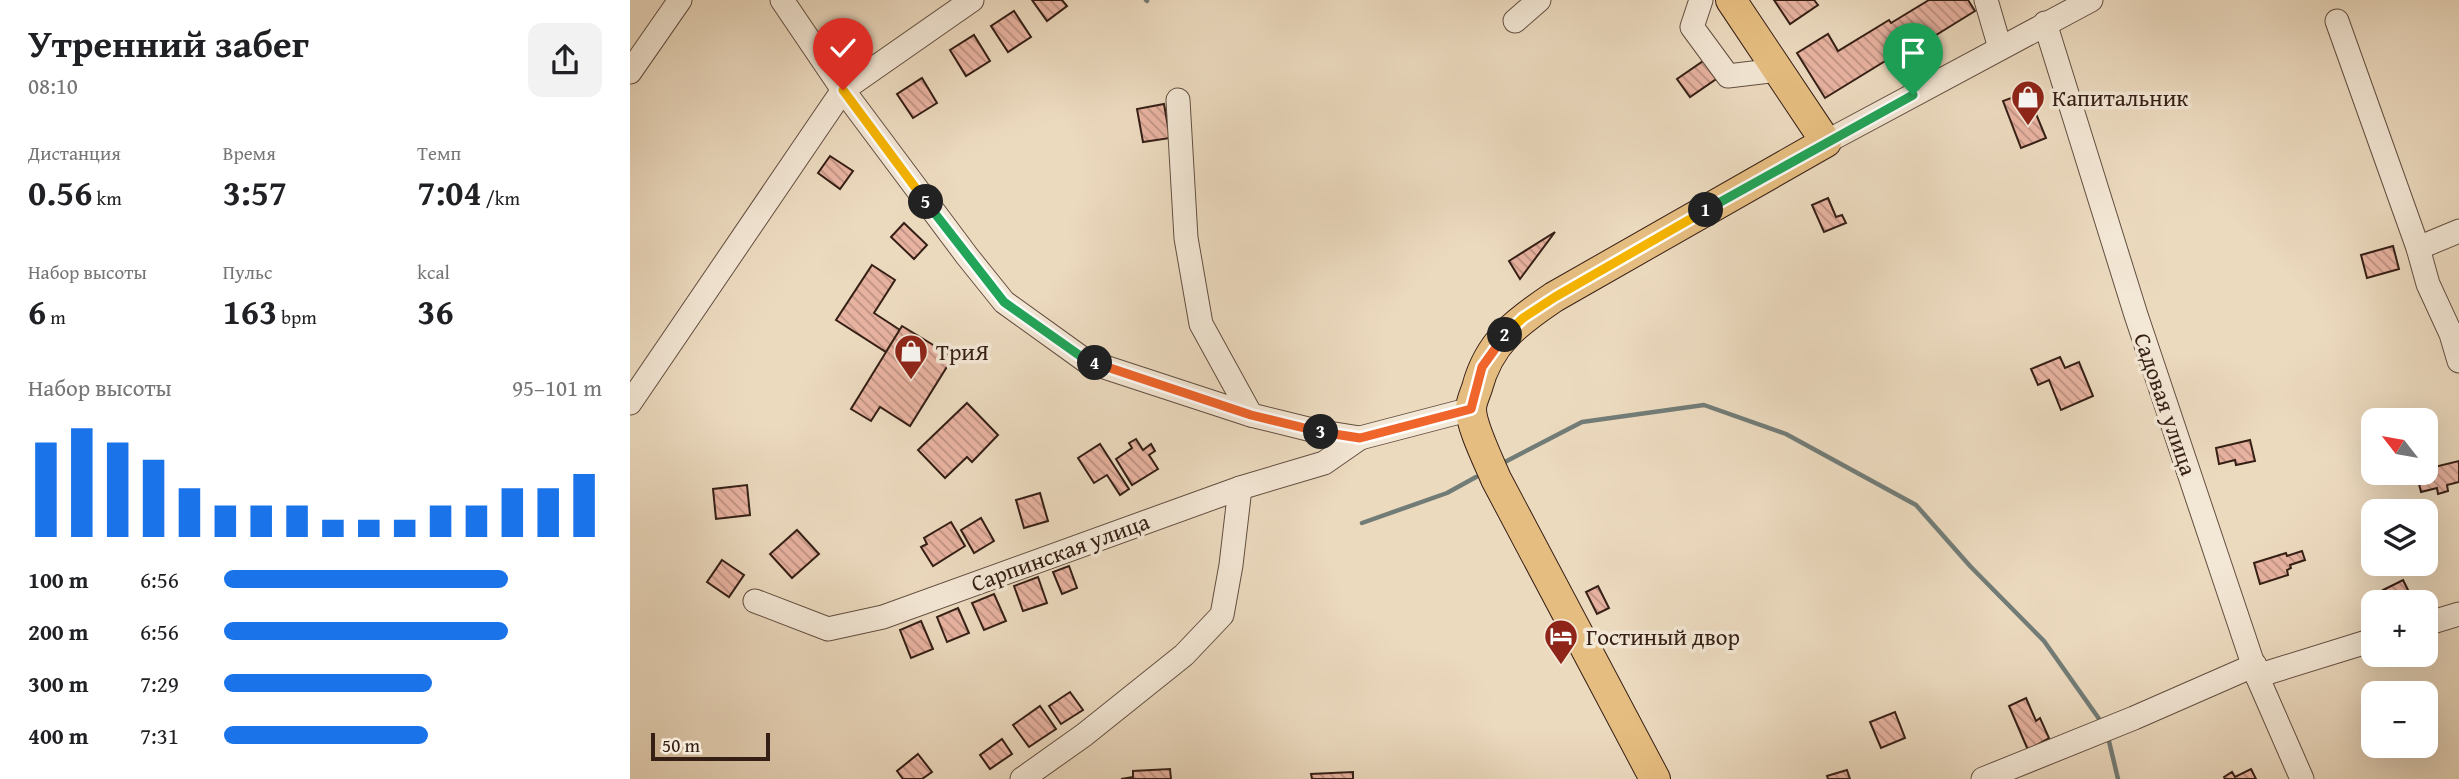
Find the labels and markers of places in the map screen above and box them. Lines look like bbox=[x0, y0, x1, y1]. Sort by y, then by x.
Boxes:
pin bbox=[813, 18, 873, 90]
pin bbox=[1883, 23, 1943, 95]
shop icon: Капитальник bbox=[2009, 78, 2047, 127]
place label: Капитальник bbox=[2052, 81, 2188, 114]
pin: 5 bbox=[908, 184, 944, 220]
pin: 1 bbox=[1688, 192, 1724, 228]
pin: 2 bbox=[1488, 318, 1522, 352]
shop icon: ТриЯ bbox=[892, 332, 930, 381]
place label: ТриЯ bbox=[936, 335, 989, 368]
pin: 4 bbox=[1078, 346, 1112, 380]
pin: 3 bbox=[1304, 414, 1338, 450]
hotel icon: Гостиный двор bbox=[1542, 617, 1580, 666]
place label: Гостиный двор bbox=[1586, 620, 1740, 653]

